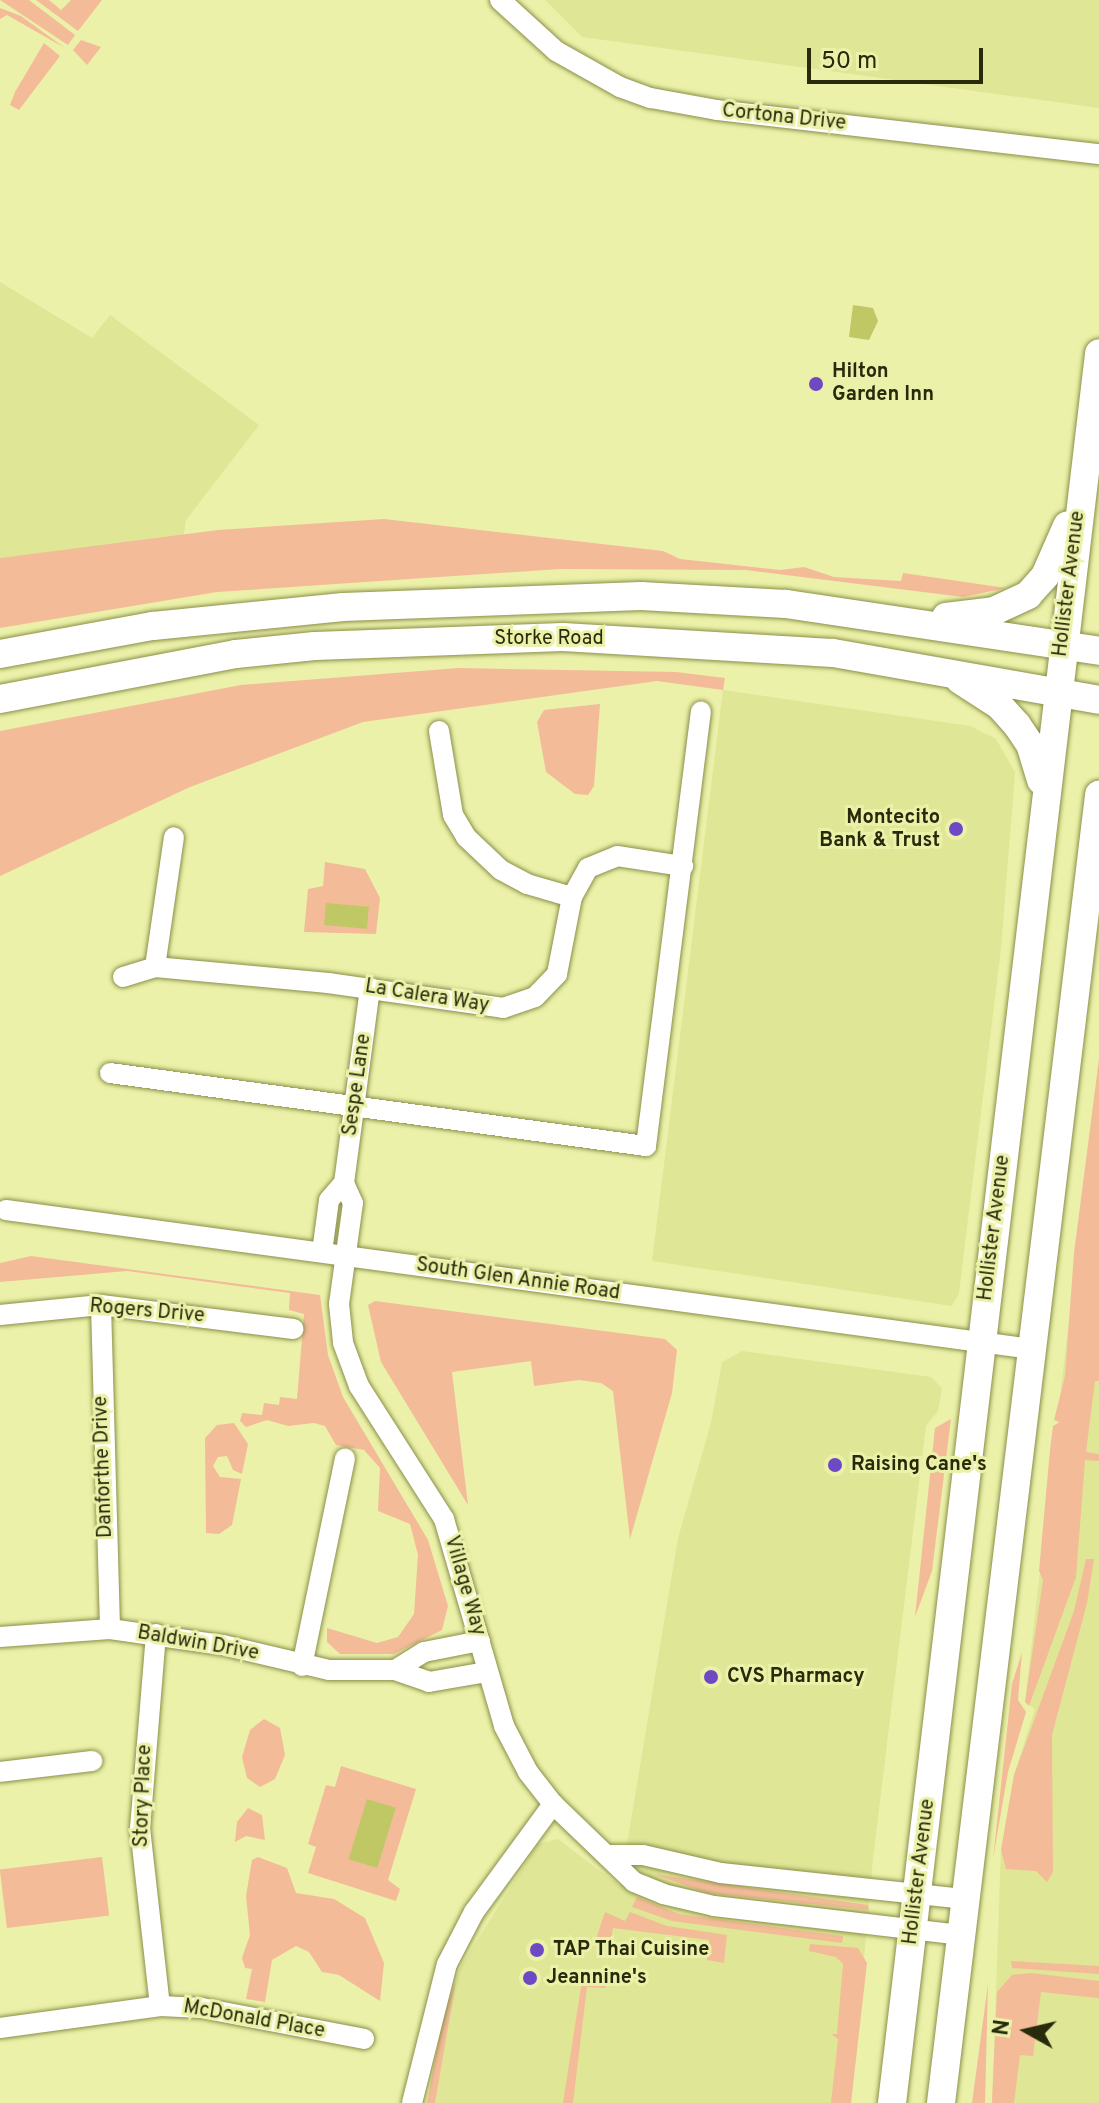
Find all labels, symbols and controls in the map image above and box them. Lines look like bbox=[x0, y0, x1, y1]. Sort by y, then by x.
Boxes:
scale bar bbox=[811, 32, 987, 82]
text: 50 m bbox=[821, 47, 877, 77]
street label: Cortona Drive bbox=[721, 100, 847, 136]
place label: Hilton Garden Inn bbox=[832, 360, 934, 407]
marker: Hilton Garden Inn bbox=[807, 375, 825, 393]
street label: Hollister Avenue bbox=[1049, 509, 1091, 659]
street label: Storke Road bbox=[494, 627, 604, 651]
place label: Montecito Bank & Trust bbox=[819, 806, 940, 853]
marker: Montecito Bank & Trust bbox=[947, 820, 965, 838]
street label: La Calera Way bbox=[363, 975, 491, 1019]
street label: Sespe Lane bbox=[339, 1032, 377, 1138]
street label: Hollister Avenue bbox=[974, 1153, 1016, 1303]
street label: South Glen Annie Road bbox=[414, 1254, 622, 1306]
street label: Rogers Drive bbox=[88, 1295, 206, 1329]
street label: Danforthe Drive bbox=[90, 1396, 118, 1538]
place label: Raising Cane's bbox=[851, 1453, 987, 1477]
marker: Raising Cane's bbox=[826, 1456, 844, 1474]
street label: Village Way bbox=[438, 1533, 490, 1639]
street label: Baldwin Drive bbox=[135, 1622, 261, 1666]
place label: CVS Pharmacy bbox=[727, 1665, 865, 1689]
marker: CVS Pharmacy bbox=[702, 1668, 720, 1686]
street label: Story Place bbox=[130, 1744, 158, 1848]
street label: Hollister Avenue bbox=[899, 1797, 941, 1947]
place label: TAP Thai Cuisine bbox=[553, 1938, 709, 1962]
marker: TAP Thai Cuisine bbox=[528, 1941, 546, 1959]
place label: Jeannine's bbox=[546, 1966, 647, 1990]
marker: Jeannine's bbox=[521, 1969, 539, 1987]
north arrow bbox=[987, 1991, 1067, 2071]
street label: McDonald Place bbox=[181, 1996, 327, 2044]
text: N bbox=[988, 2018, 1017, 2037]

